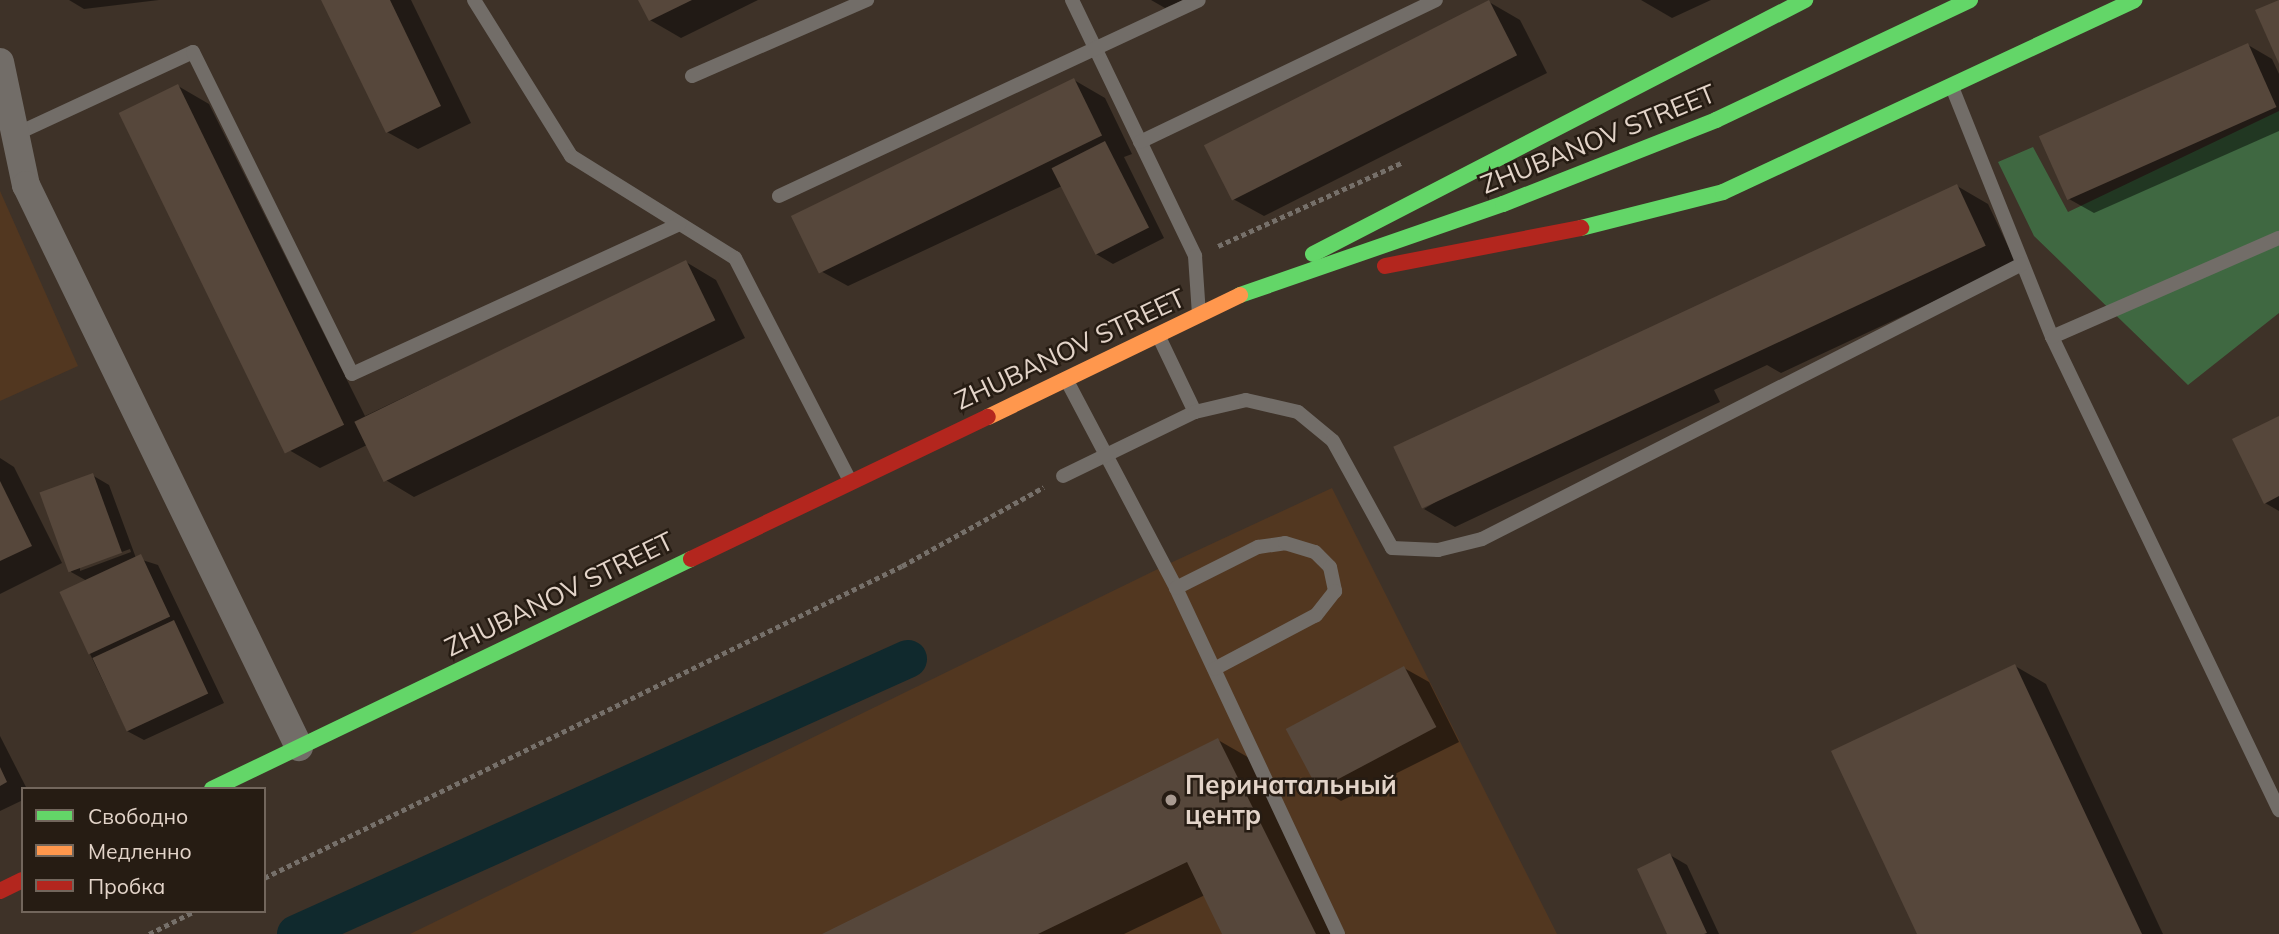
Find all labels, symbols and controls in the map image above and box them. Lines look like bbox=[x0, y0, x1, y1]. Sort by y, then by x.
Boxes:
street label: ZHUBANOV STREET bbox=[1476, 78, 1720, 200]
street label: ZHUBANOV STREET bbox=[950, 282, 1190, 416]
street label: ZHUBANOV STREET bbox=[440, 525, 678, 663]
place label: Перинатальный центр bbox=[1185, 769, 1397, 830]
legend bbox=[21, 787, 266, 913]
marker: Перинатальный центр bbox=[1163, 792, 1179, 808]
text: Свободно bbox=[88, 803, 188, 829]
text: Медленно bbox=[88, 838, 192, 864]
text: Пробка bbox=[88, 873, 165, 899]

